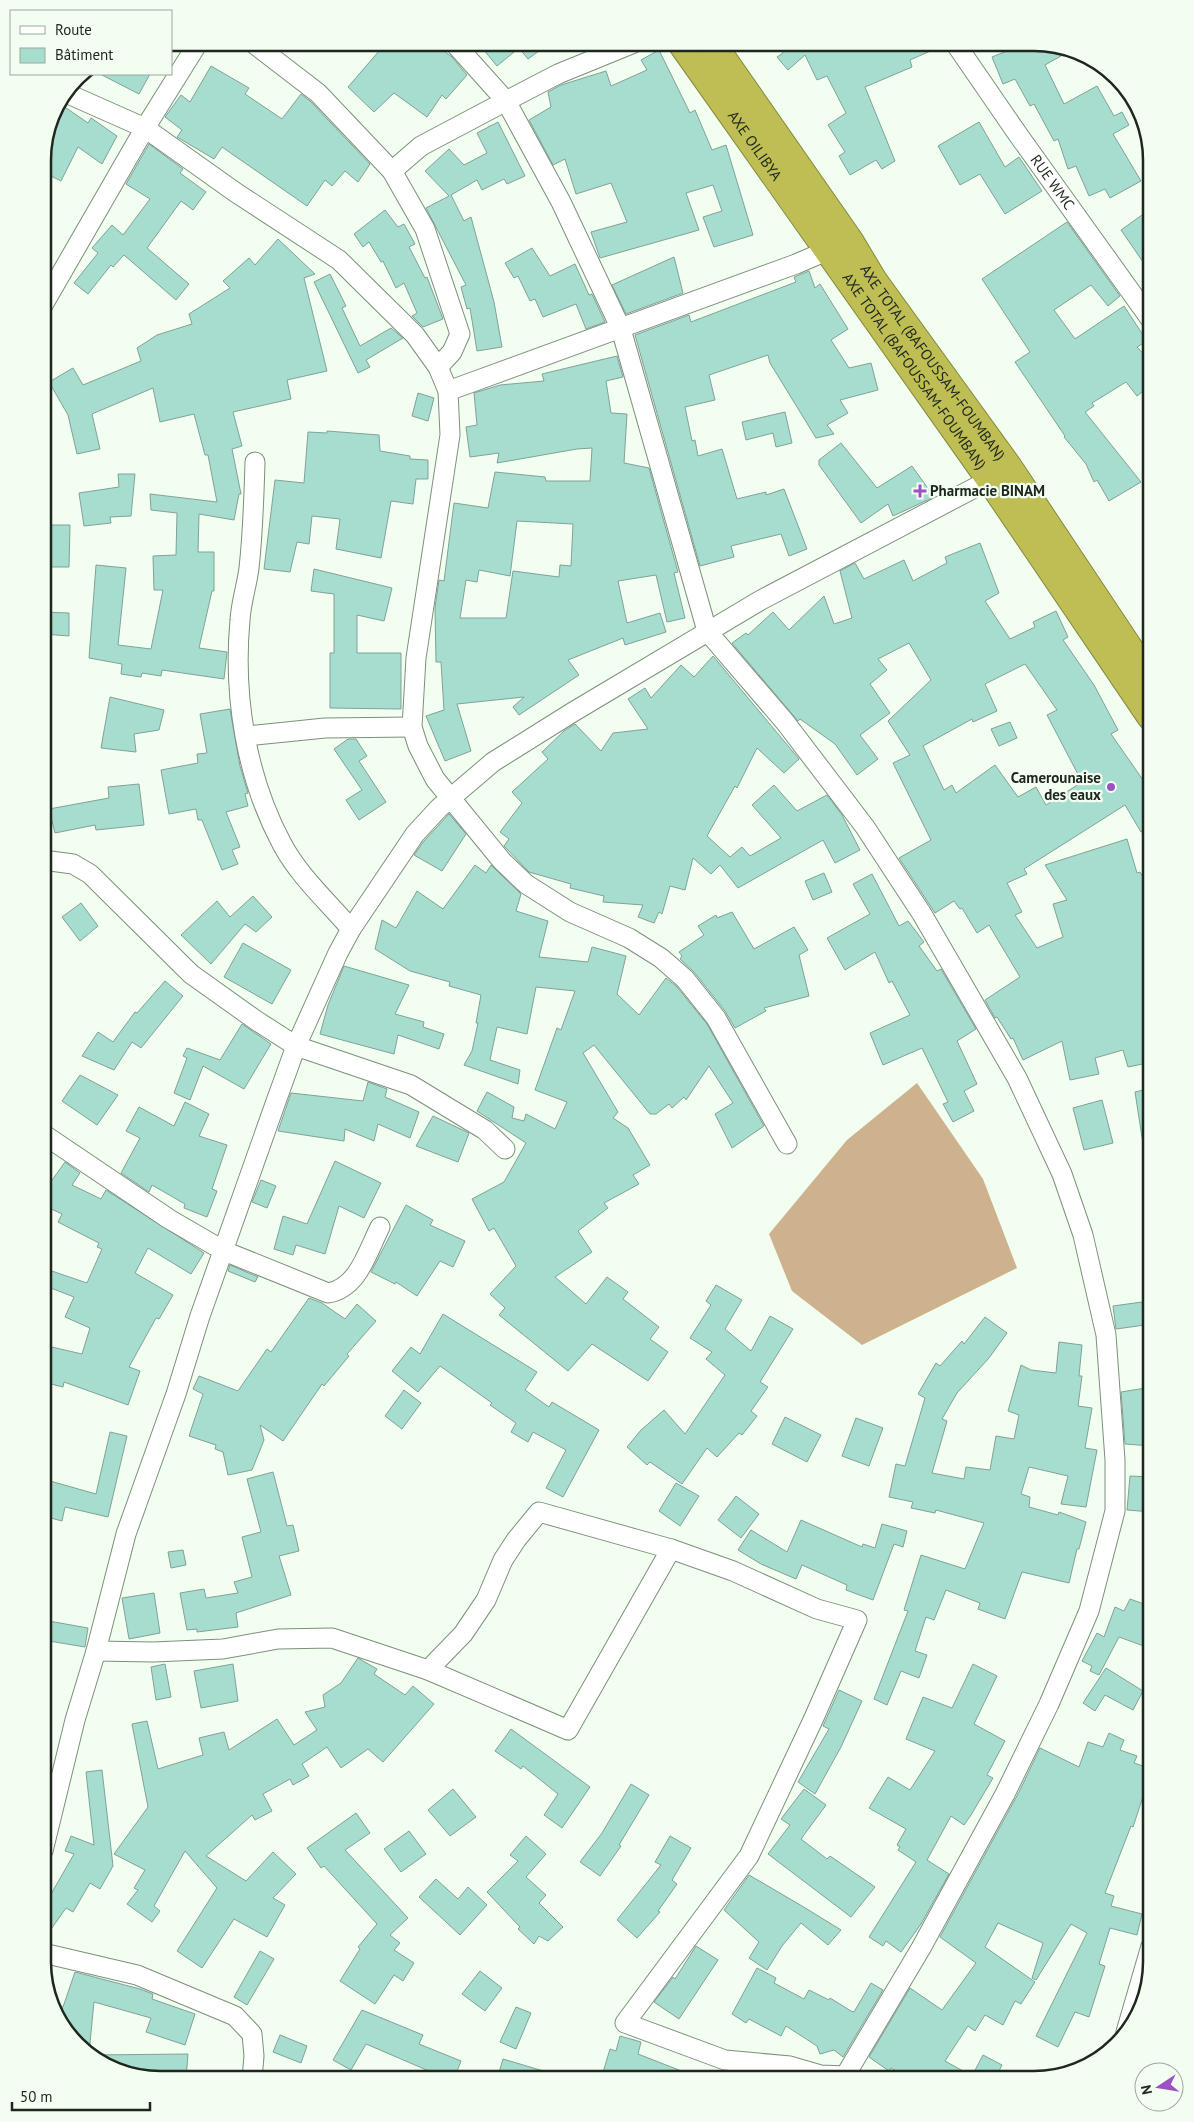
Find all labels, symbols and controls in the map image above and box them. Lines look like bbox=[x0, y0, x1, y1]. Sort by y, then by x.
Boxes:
legend bbox=[10, 10, 172, 75]
text: Route bbox=[55, 20, 92, 39]
text: Bâtiment bbox=[55, 45, 113, 64]
street label: AXE OILIBYA bbox=[724, 107, 787, 184]
street label: RUE WMC bbox=[1027, 151, 1079, 213]
street label: AXE TOTAL (BAFOUSSAM-FOUMBAN) bbox=[857, 260, 1009, 464]
street label: AXE TOTAL (BAFOUSSAM-FOUMBAN) bbox=[838, 269, 990, 473]
place label: Pharmacie BINAM bbox=[930, 481, 1045, 500]
marker: Pharmacie BINAM bbox=[914, 485, 926, 497]
place label: Camerounaise des eaux bbox=[1011, 768, 1101, 804]
marker: Camerounaise des eaux bbox=[1105, 781, 1117, 793]
north arrow bbox=[1134, 2062, 1184, 2112]
scale bar bbox=[12, 2080, 150, 2112]
text: N bbox=[1137, 2083, 1156, 2096]
text: 50 m bbox=[20, 2087, 53, 2106]

